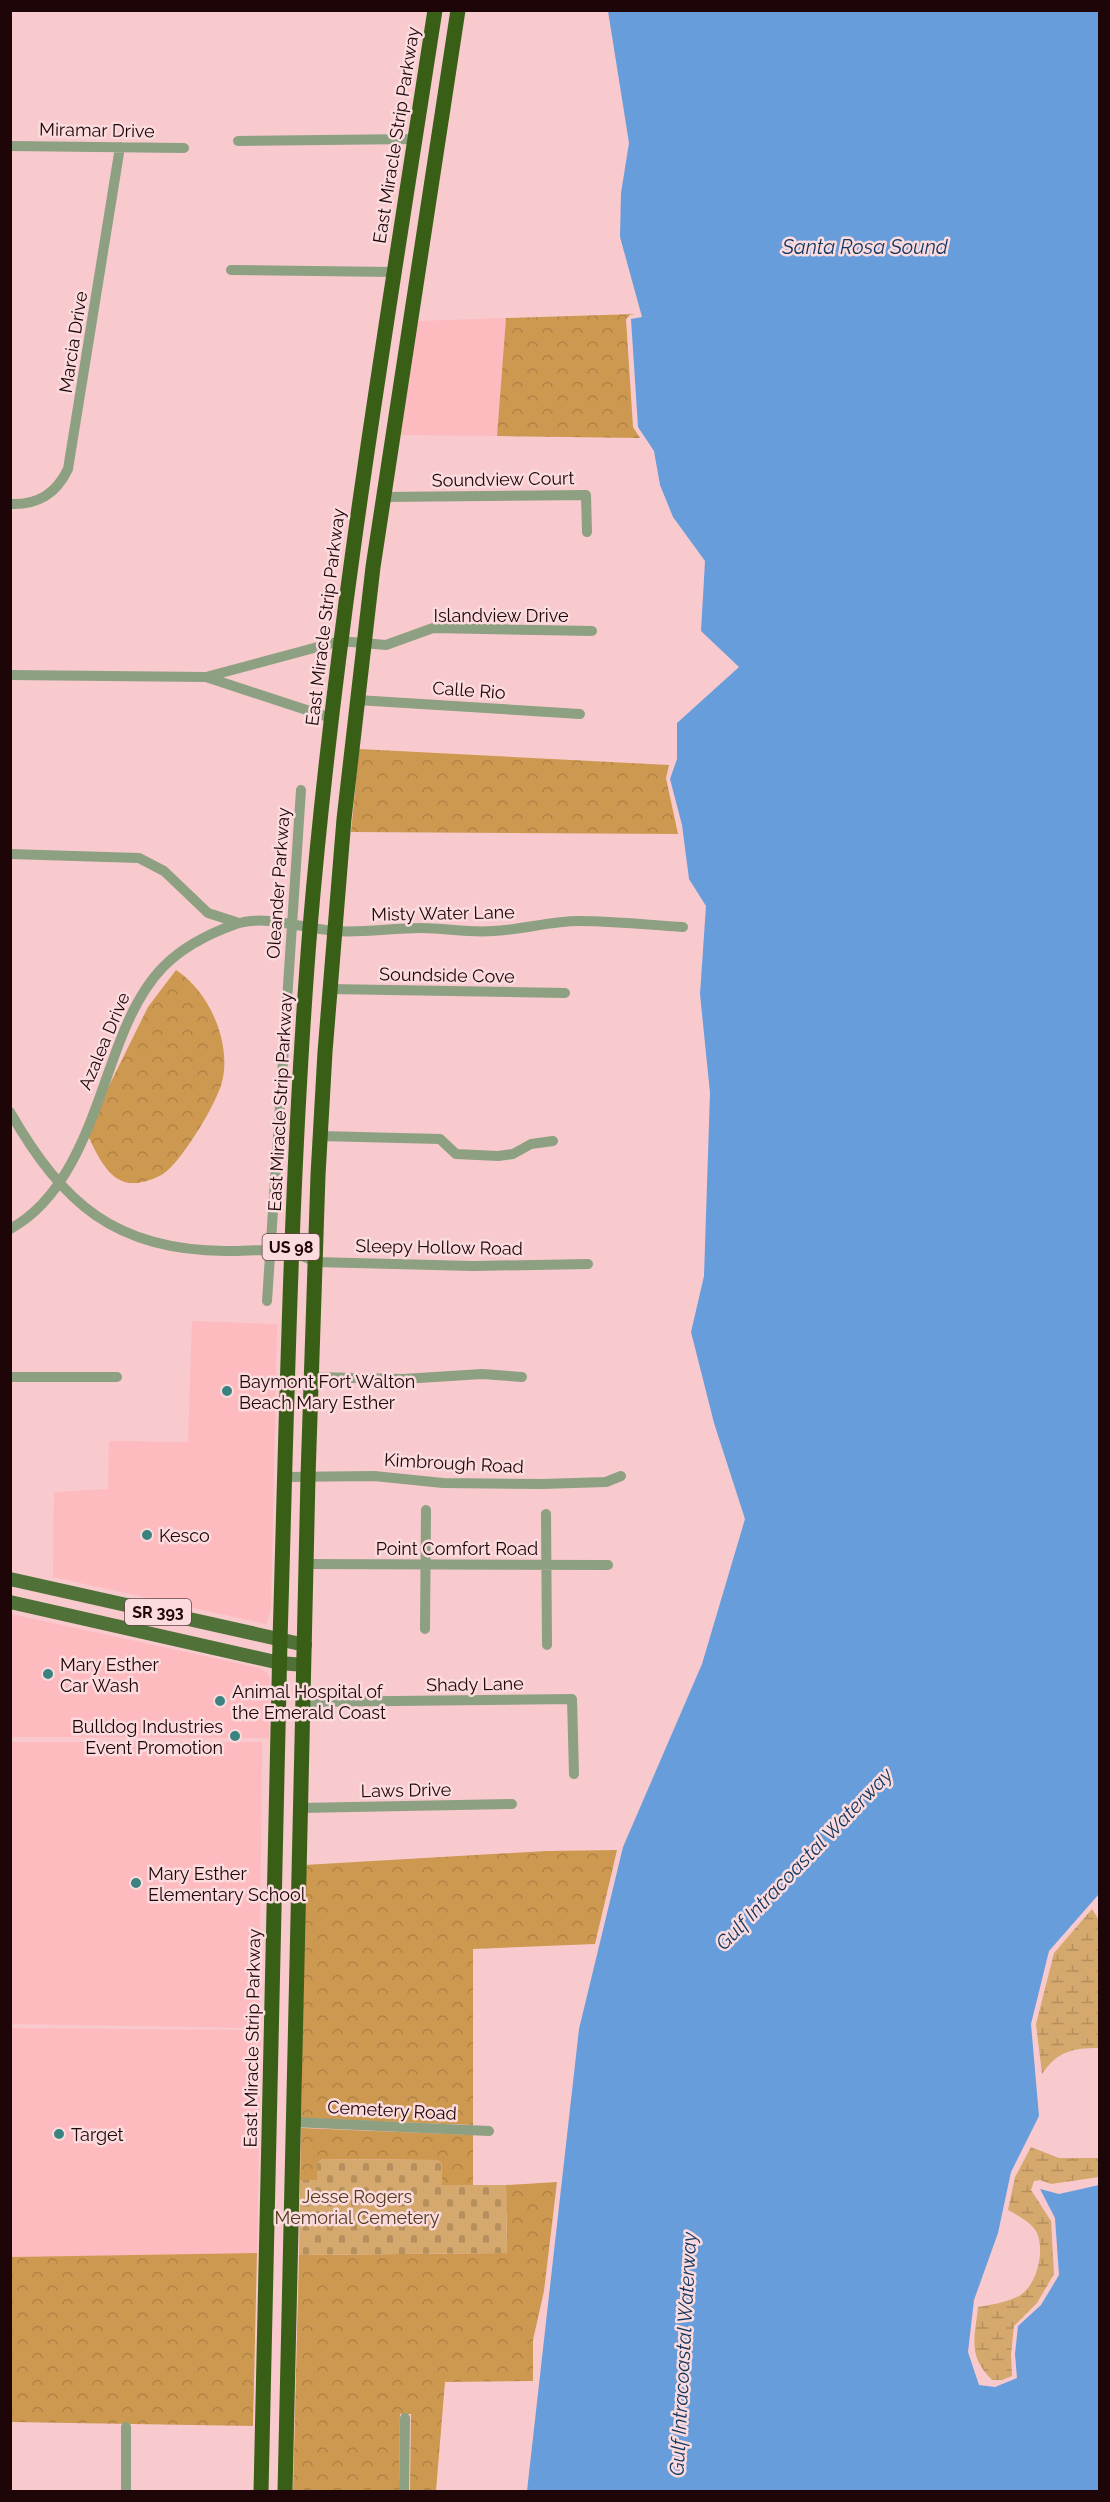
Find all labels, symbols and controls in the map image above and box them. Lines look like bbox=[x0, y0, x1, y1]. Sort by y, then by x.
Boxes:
street label: East Miracle Strip Parkway bbox=[369, 25, 424, 245]
street label: Miramar Drive bbox=[39, 118, 155, 142]
water label: Santa Rosa Sound bbox=[781, 235, 949, 259]
street label: Marcia Drive bbox=[55, 289, 91, 394]
street label: Soundview Court bbox=[431, 467, 575, 491]
street label: East Miracle Strip Parkway bbox=[301, 507, 349, 727]
street label: Islandview Drive bbox=[434, 605, 569, 626]
street label: Calle Rio bbox=[432, 677, 507, 703]
street label: Oleander Parkway bbox=[262, 806, 294, 960]
street label: Misty Water Lane bbox=[371, 901, 515, 925]
street label: Soundside Cove bbox=[379, 963, 515, 987]
street label: Azalea Drive bbox=[74, 989, 134, 1093]
street label: East Miracle Strip Parkway bbox=[264, 992, 296, 1212]
road number: US 98 bbox=[262, 1234, 320, 1260]
street label: Sleepy Hollow Road bbox=[355, 1235, 523, 1259]
place label: Baymont Fort Walton Beach Mary Esther bbox=[239, 1371, 415, 1413]
marker: Baymont Fort Walton Beach Mary Esther bbox=[220, 1384, 234, 1398]
street label: Kimbrough Road bbox=[384, 1449, 524, 1477]
place label: Kesco bbox=[159, 1525, 210, 1546]
marker: Kesco bbox=[140, 1528, 154, 1542]
street label: Point Comfort Road bbox=[376, 1538, 538, 1559]
road number: SR 393 bbox=[125, 1599, 191, 1625]
place label: Mary Esther Car Wash bbox=[60, 1654, 159, 1696]
marker: Mary Esther Car Wash bbox=[41, 1667, 55, 1681]
street label: Shady Lane bbox=[426, 1673, 524, 1695]
place label: Animal Hospital of the Emerald Coast bbox=[232, 1681, 386, 1723]
marker: Animal Hospital of the Emerald Coast bbox=[213, 1694, 227, 1708]
place label: Bulldog Industries Event Promotion bbox=[72, 1716, 223, 1758]
marker: Bulldog Industries Event Promotion bbox=[228, 1729, 242, 1743]
water label: Gulf Intracoastal Waterway bbox=[711, 1762, 898, 1955]
street label: Laws Drive bbox=[360, 1779, 452, 1801]
place label: Mary Esther Elementary School bbox=[148, 1863, 306, 1905]
marker: Mary Esther Elementary School bbox=[129, 1876, 143, 1890]
street label: East Miracle Strip Parkway bbox=[240, 1928, 264, 2148]
street label: Cemetery Road bbox=[327, 2096, 457, 2124]
place label: Target bbox=[71, 2124, 124, 2145]
marker: Target bbox=[52, 2127, 66, 2141]
park label: Jesse Rogers Memorial Cemetery bbox=[275, 2186, 440, 2228]
water label: Gulf Intracoastal Waterway bbox=[665, 2230, 701, 2476]

